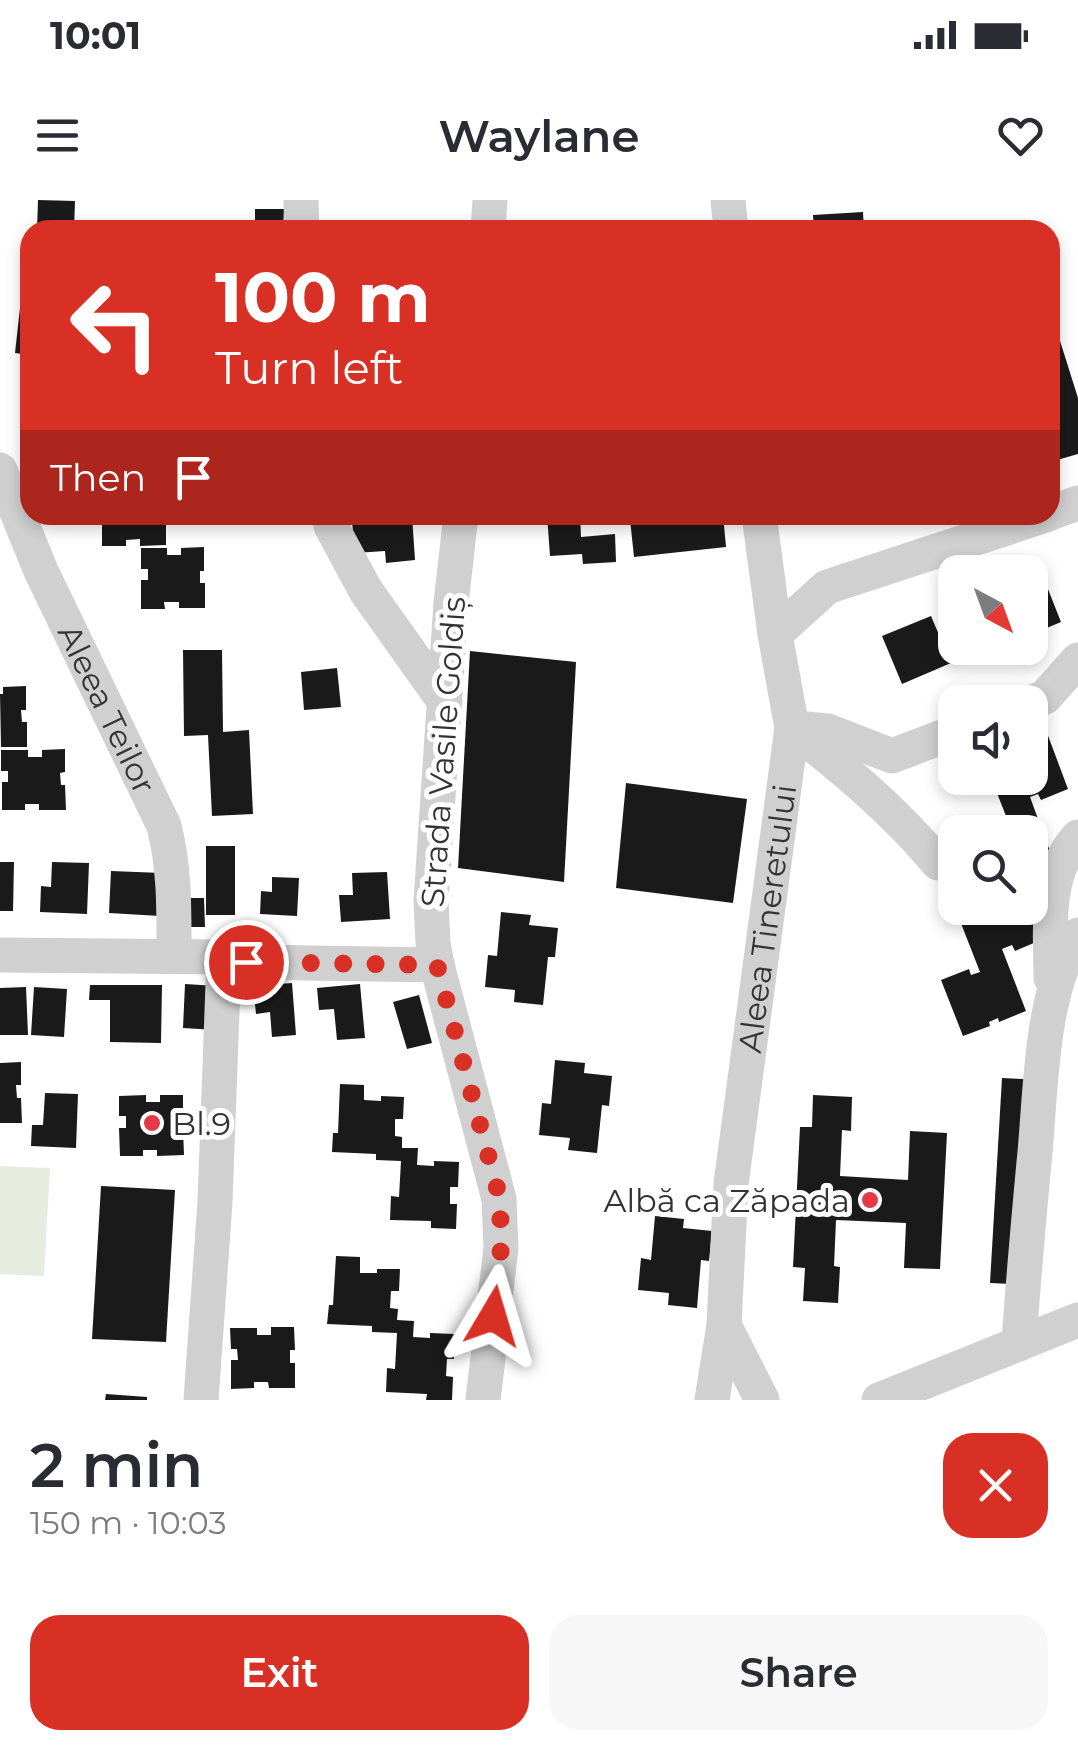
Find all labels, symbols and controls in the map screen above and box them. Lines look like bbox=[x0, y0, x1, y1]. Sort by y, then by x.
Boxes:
text: 10:01 bbox=[50, 12, 141, 59]
icon: menu bbox=[30, 108, 85, 163]
text: Waylane bbox=[439, 108, 639, 163]
icon: heart bbox=[993, 108, 1048, 163]
text: 100 m bbox=[215, 254, 431, 340]
icon: left bbox=[50, 260, 180, 390]
text: Turn left bbox=[215, 340, 403, 395]
icon: arrive bbox=[166, 450, 221, 505]
text: Then bbox=[50, 454, 146, 501]
north arrow bbox=[938, 555, 1048, 665]
map controls bbox=[938, 555, 1048, 925]
street label: Strada Vasile Goldiș bbox=[413, 595, 473, 909]
street label: Aleea Teilor bbox=[50, 618, 165, 800]
button: sound bbox=[938, 685, 1048, 795]
street label: Aleea Tineretului bbox=[729, 782, 804, 1055]
button: search bbox=[938, 815, 1048, 925]
pin bbox=[204, 920, 289, 1005]
icon: arrive bbox=[219, 935, 274, 990]
place label: Bl.9 bbox=[172, 1104, 231, 1143]
marker: Bl.9 bbox=[141, 1112, 163, 1134]
place label: Albă ca Zăpada bbox=[604, 1181, 850, 1220]
marker: Albă ca Zăpada bbox=[859, 1189, 881, 1211]
position arrow bbox=[441, 1264, 545, 1368]
text: 2 min bbox=[30, 1429, 203, 1502]
button: close bbox=[943, 1433, 1048, 1538]
text: 150 m · 10:03 bbox=[30, 1503, 226, 1542]
button: Exit bbox=[30, 1615, 529, 1730]
button: Share bbox=[549, 1615, 1048, 1730]

